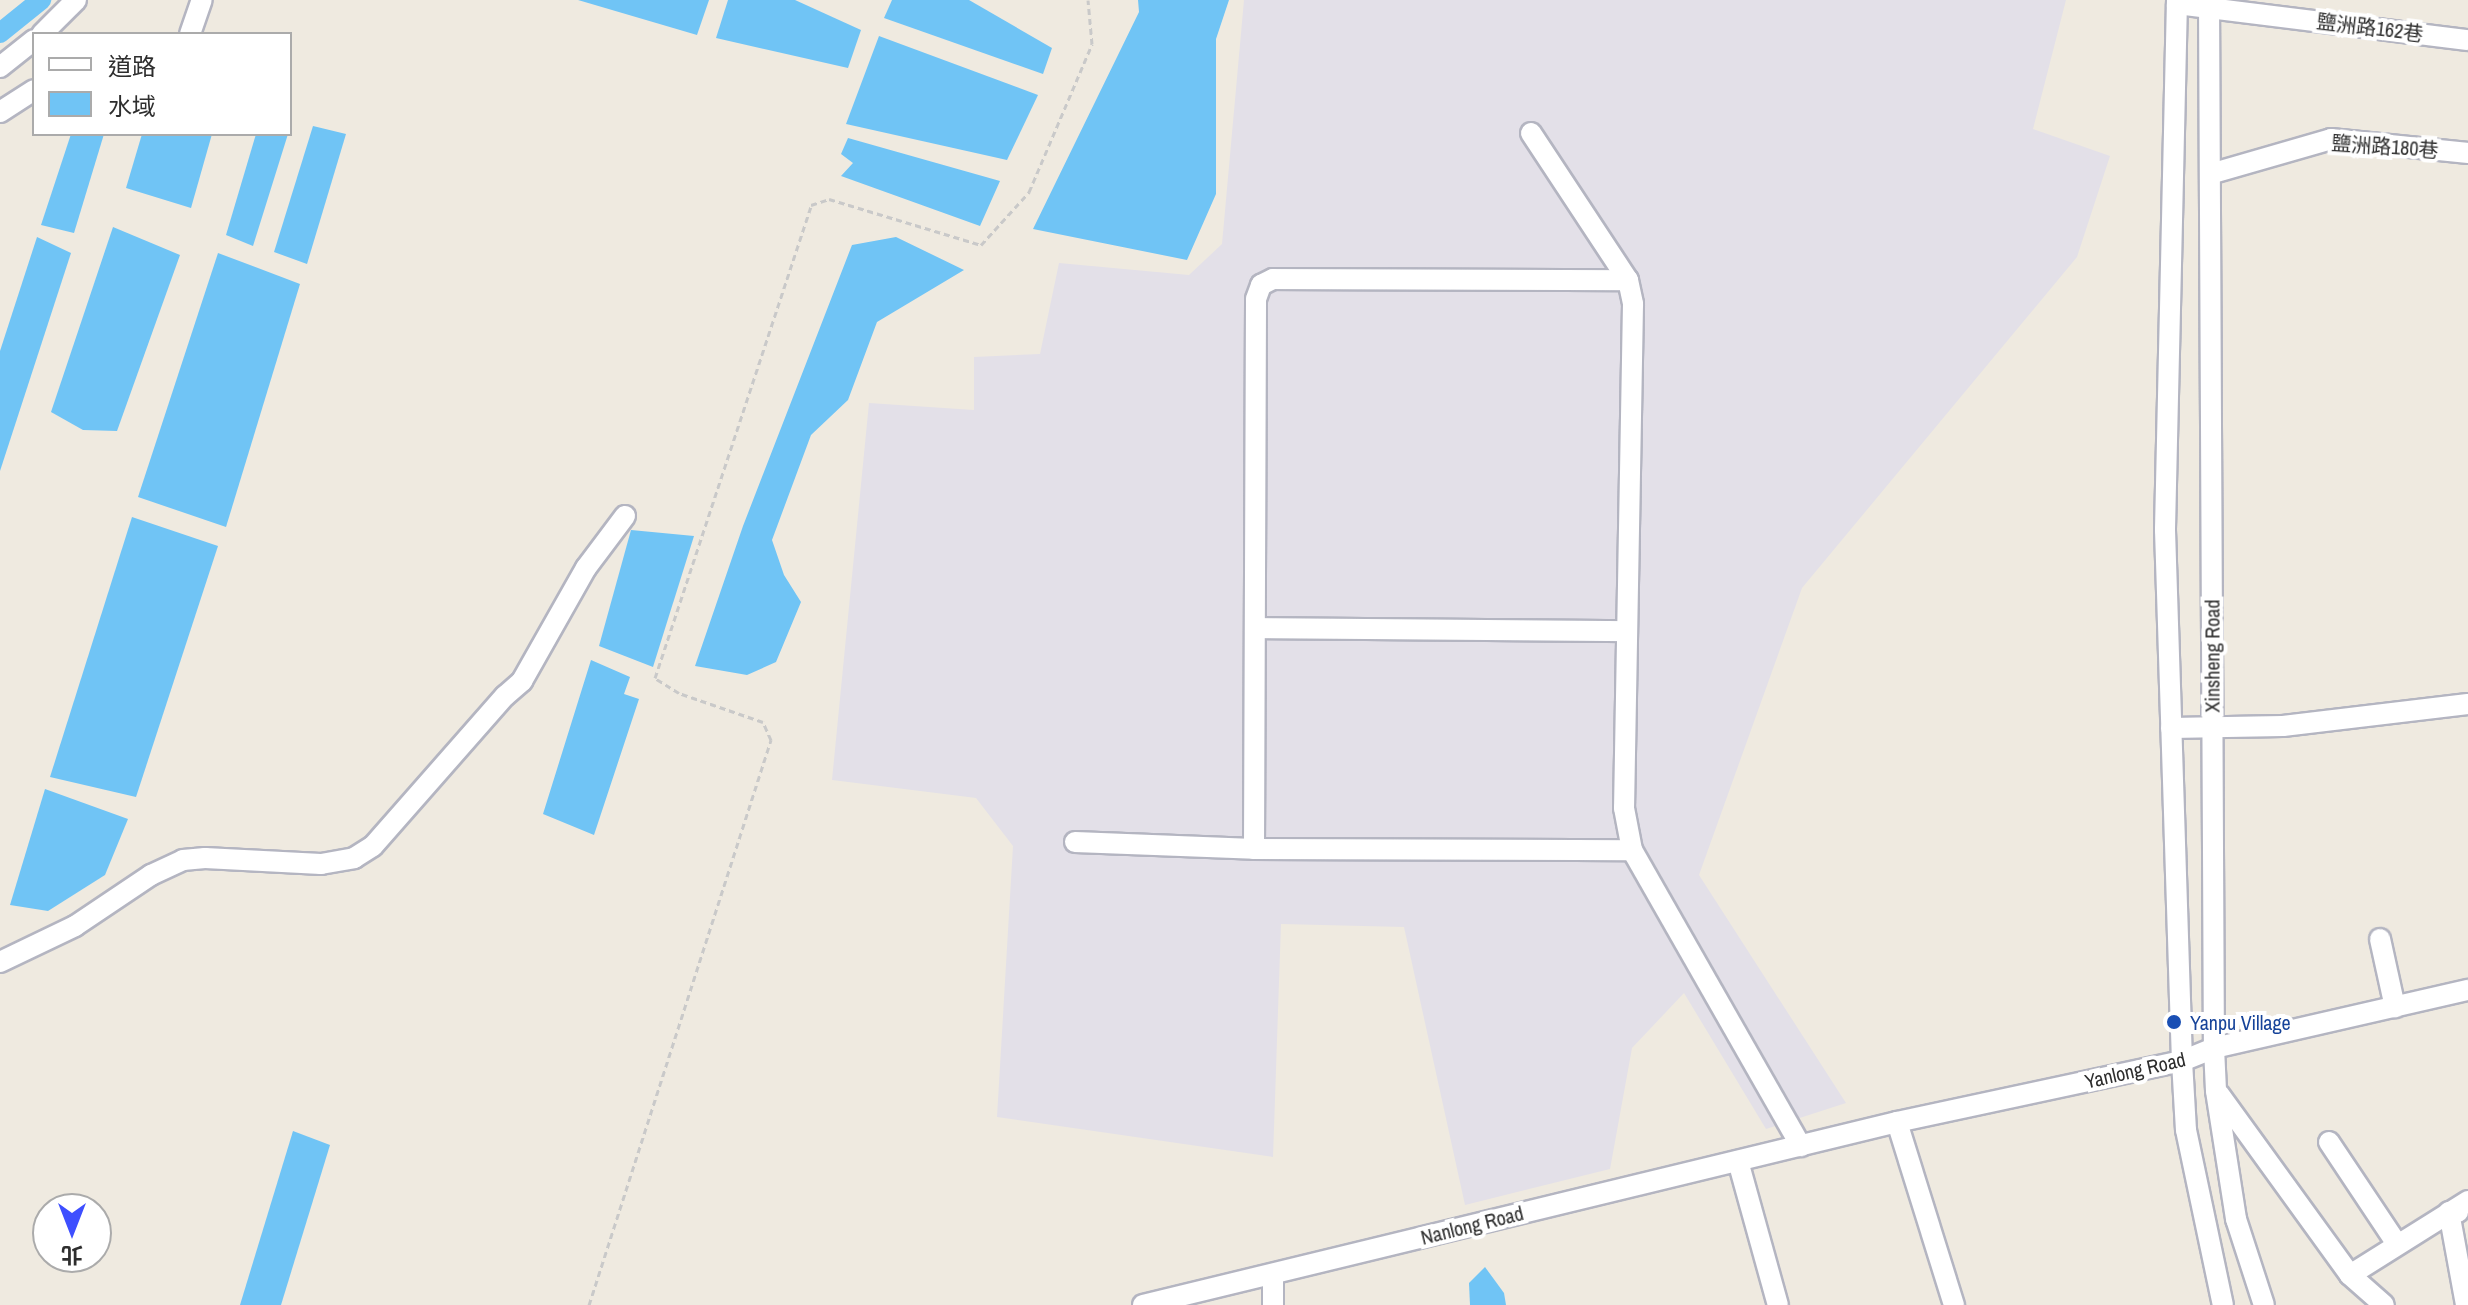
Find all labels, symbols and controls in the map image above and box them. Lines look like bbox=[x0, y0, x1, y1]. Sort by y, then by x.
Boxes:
street label: 鹽洲路162巷 bbox=[2315, 9, 2425, 45]
legend bbox=[32, 32, 292, 136]
text: 道路 bbox=[108, 50, 156, 82]
text: 水域 bbox=[108, 90, 156, 122]
street label: 鹽洲路180巷 bbox=[2331, 130, 2439, 162]
street label: Xinsheng Road bbox=[2200, 599, 2224, 713]
place label: Yanpu Village bbox=[2190, 1010, 2291, 1034]
marker: Yanpu Village bbox=[2165, 1013, 2183, 1031]
street label: Yanlong Road bbox=[2082, 1047, 2188, 1093]
north arrow bbox=[32, 1193, 112, 1273]
street label: Nanlong Road bbox=[1418, 1201, 1526, 1249]
text: 北 bbox=[61, 1240, 83, 1270]

